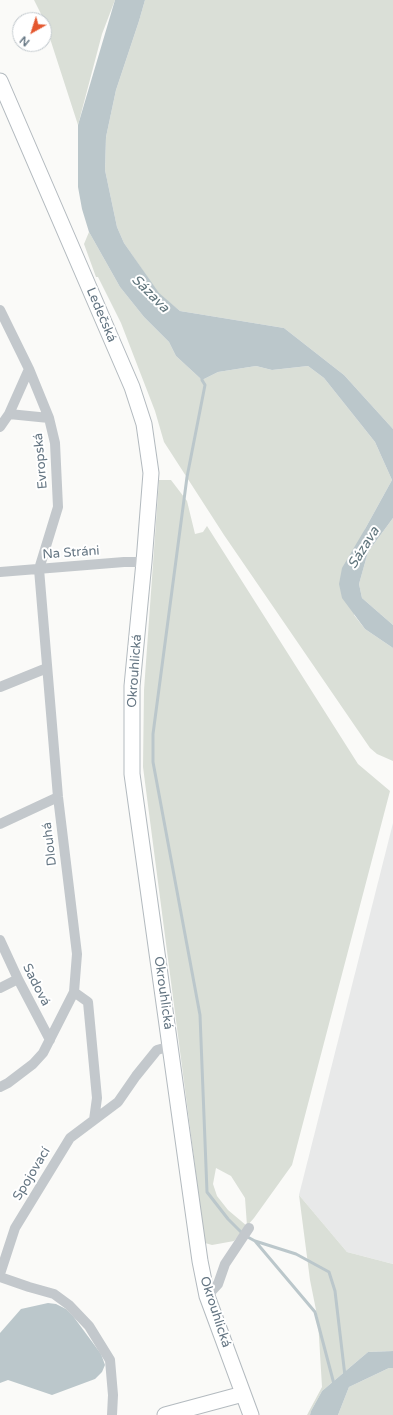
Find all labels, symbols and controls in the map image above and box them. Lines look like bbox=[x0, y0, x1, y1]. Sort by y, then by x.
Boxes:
north arrow bbox=[12, 12, 52, 52]
text: N bbox=[17, 33, 32, 49]
water label: Sázava bbox=[128, 272, 172, 316]
street label: Ledečská bbox=[83, 285, 119, 345]
street label: Evropská bbox=[31, 432, 51, 490]
water label: Sázava bbox=[345, 524, 383, 572]
street label: Na Stráni bbox=[42, 543, 100, 563]
street label: Okrouhlická bbox=[125, 634, 145, 708]
street label: Dlouhá bbox=[40, 821, 60, 867]
street label: Okrouhlická bbox=[150, 955, 176, 1031]
street label: Sadová bbox=[19, 961, 53, 1009]
street label: Spojovací bbox=[10, 1145, 54, 1203]
street label: Okrouhlická bbox=[196, 1275, 234, 1349]

